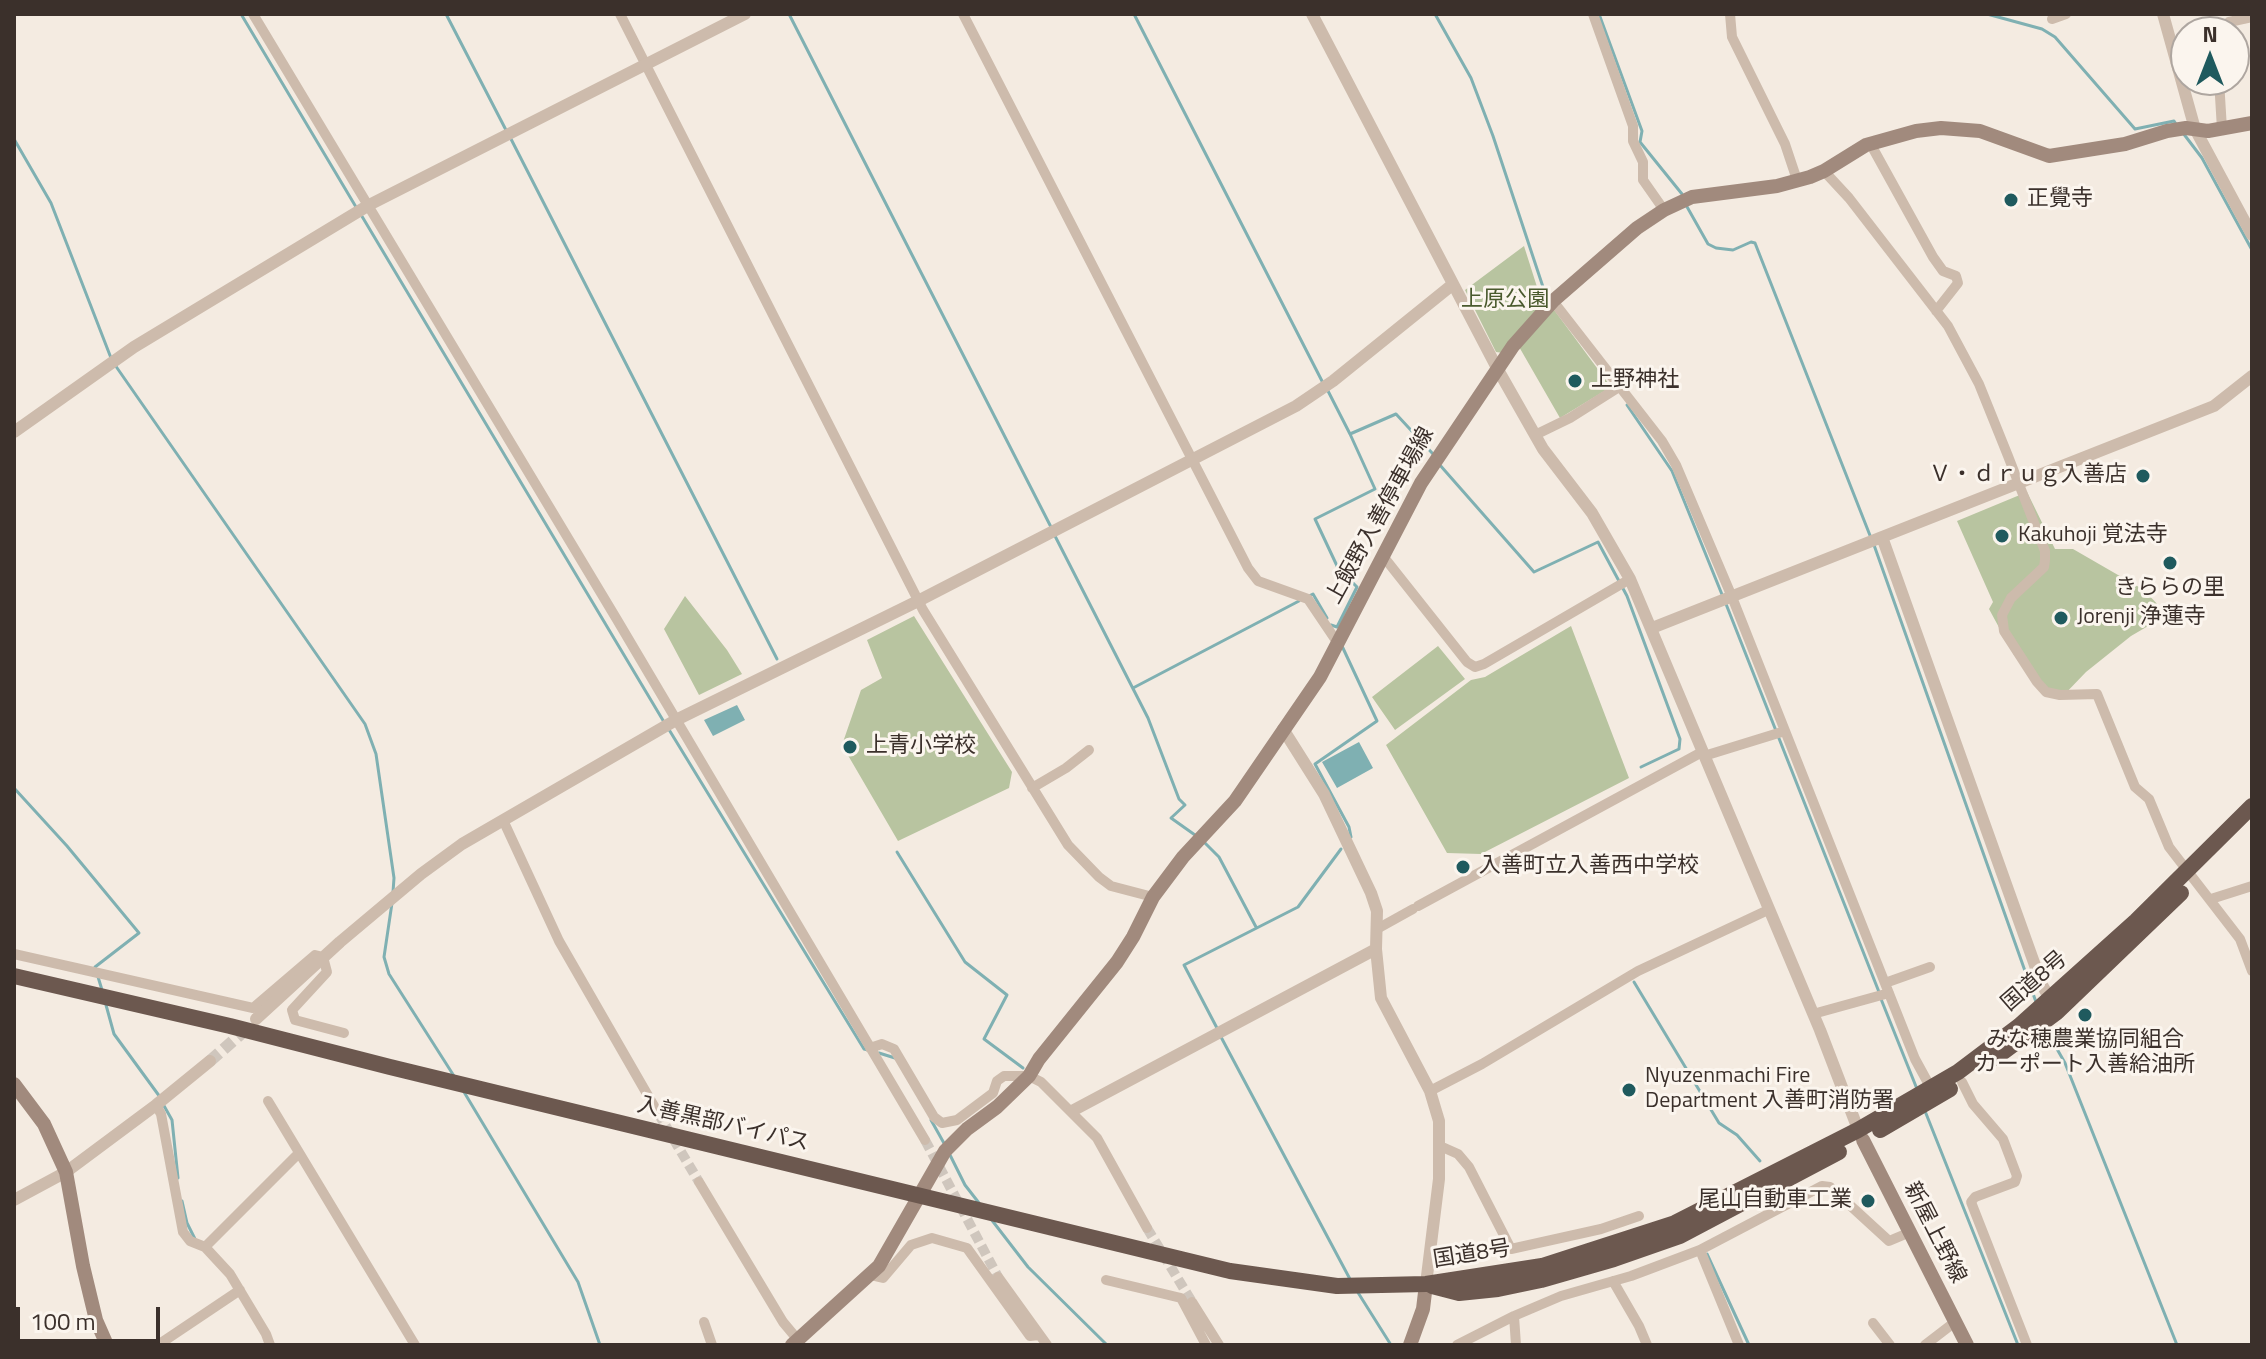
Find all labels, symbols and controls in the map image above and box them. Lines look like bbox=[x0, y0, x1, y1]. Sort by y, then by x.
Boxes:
north arrow bbox=[2170, 16, 2250, 96]
text: N bbox=[2202, 17, 2218, 51]
place label: 正覺寺 bbox=[2027, 187, 2093, 213]
marker: 正覺寺 bbox=[2002, 191, 2020, 209]
park label: 上原公園 bbox=[1461, 288, 1549, 314]
place label: 上野神社 bbox=[1591, 368, 1679, 394]
marker: 上野神社 bbox=[1566, 372, 1584, 390]
street label: 上飯野入善停車場線 bbox=[1321, 423, 1441, 609]
place label: Ｖ・ｄｒｕｇ入善店 bbox=[1929, 463, 2127, 489]
marker: Ｖ・ｄｒｕｇ入善店 bbox=[2134, 467, 2152, 485]
place label: Kakuhoji 覚法寺 bbox=[2018, 523, 2168, 549]
marker: Kakuhoji 覚法寺 bbox=[1993, 527, 2011, 545]
marker: きららの里 bbox=[2161, 554, 2179, 572]
place label: きららの里 bbox=[2115, 576, 2225, 602]
place label: Jorenji 浄蓮寺 bbox=[2077, 605, 2206, 631]
marker: Jorenji 浄蓮寺 bbox=[2052, 609, 2070, 627]
place label: 上青小学校 bbox=[866, 734, 976, 760]
marker: 上青小学校 bbox=[841, 738, 859, 756]
place label: 入善町立入善西中学校 bbox=[1479, 854, 1699, 880]
marker: 入善町立入善西中学校 bbox=[1454, 858, 1472, 876]
street label: 国道8号 bbox=[1997, 946, 2073, 1018]
marker: みな穂農業協同組合 カーポート入善給油所 bbox=[2076, 1006, 2094, 1024]
place label: みな穂農業協同組合 カーポート入善給油所 bbox=[1975, 1028, 2195, 1080]
place label: Nyuzenmachi Fire Department 入善町消防署 bbox=[1645, 1064, 1894, 1116]
marker: Nyuzenmachi Fire Department 入善町消防署 bbox=[1620, 1081, 1638, 1099]
street label: 入善黒部バイパス bbox=[634, 1092, 812, 1158]
street label: 新屋上野線 bbox=[1897, 1178, 1971, 1288]
place label: 尾山自動車工業 bbox=[1698, 1188, 1852, 1214]
marker: 尾山自動車工業 bbox=[1859, 1192, 1877, 1210]
street label: 国道8号 bbox=[1431, 1236, 1513, 1274]
scale bar bbox=[20, 1291, 164, 1341]
text: 100 m bbox=[30, 1303, 96, 1339]

